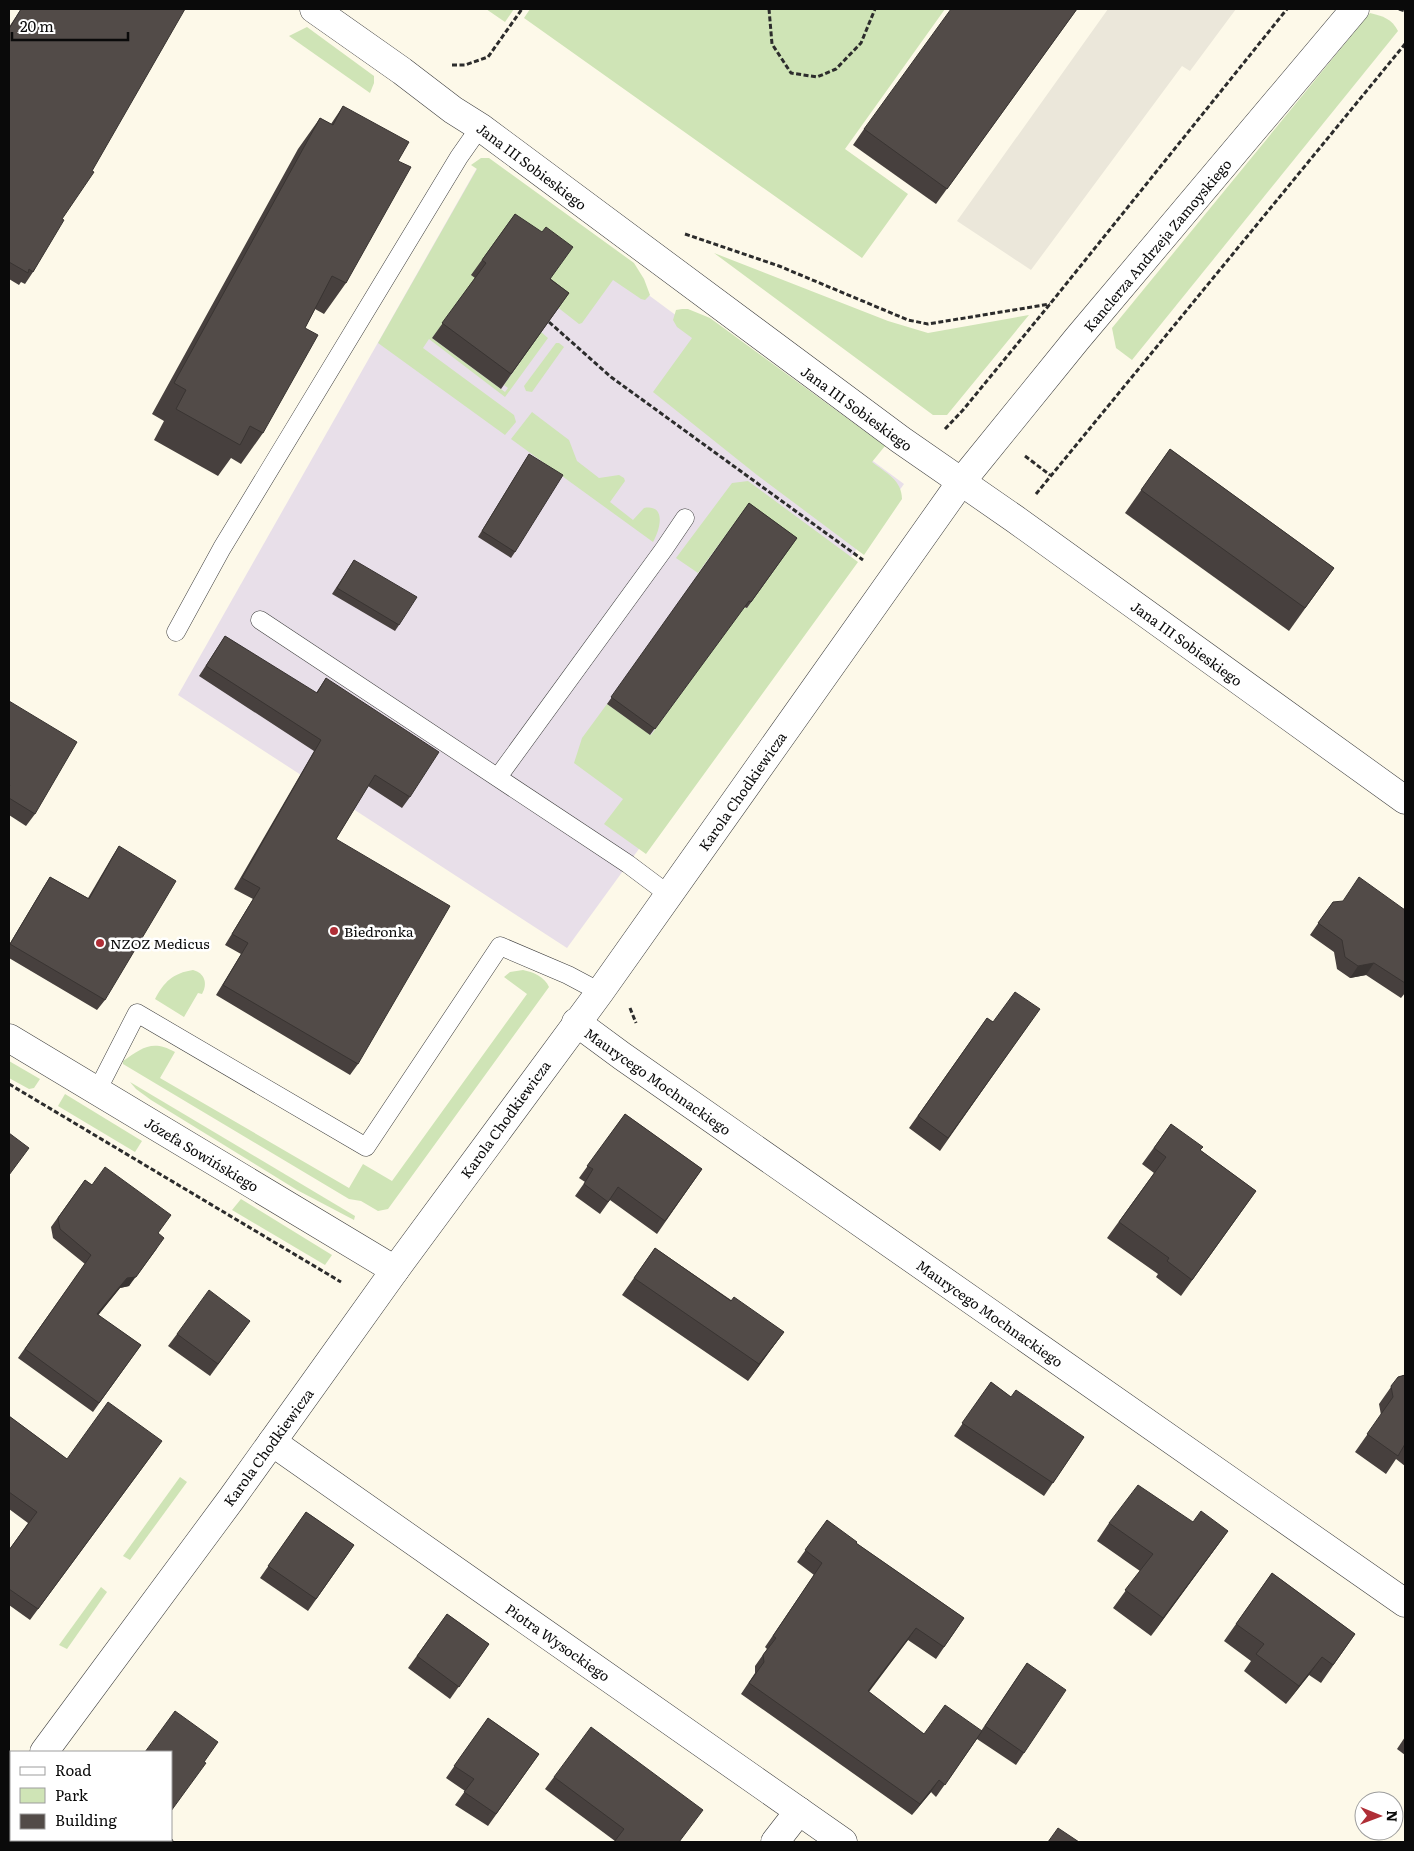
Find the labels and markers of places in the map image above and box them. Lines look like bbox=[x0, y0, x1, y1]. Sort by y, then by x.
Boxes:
place label: Biedronka bbox=[344, 921, 414, 941]
marker: Biedronka bbox=[328, 925, 340, 937]
place label: NZOZ Medicus bbox=[110, 933, 210, 953]
marker: NZOZ Medicus bbox=[94, 937, 106, 949]

